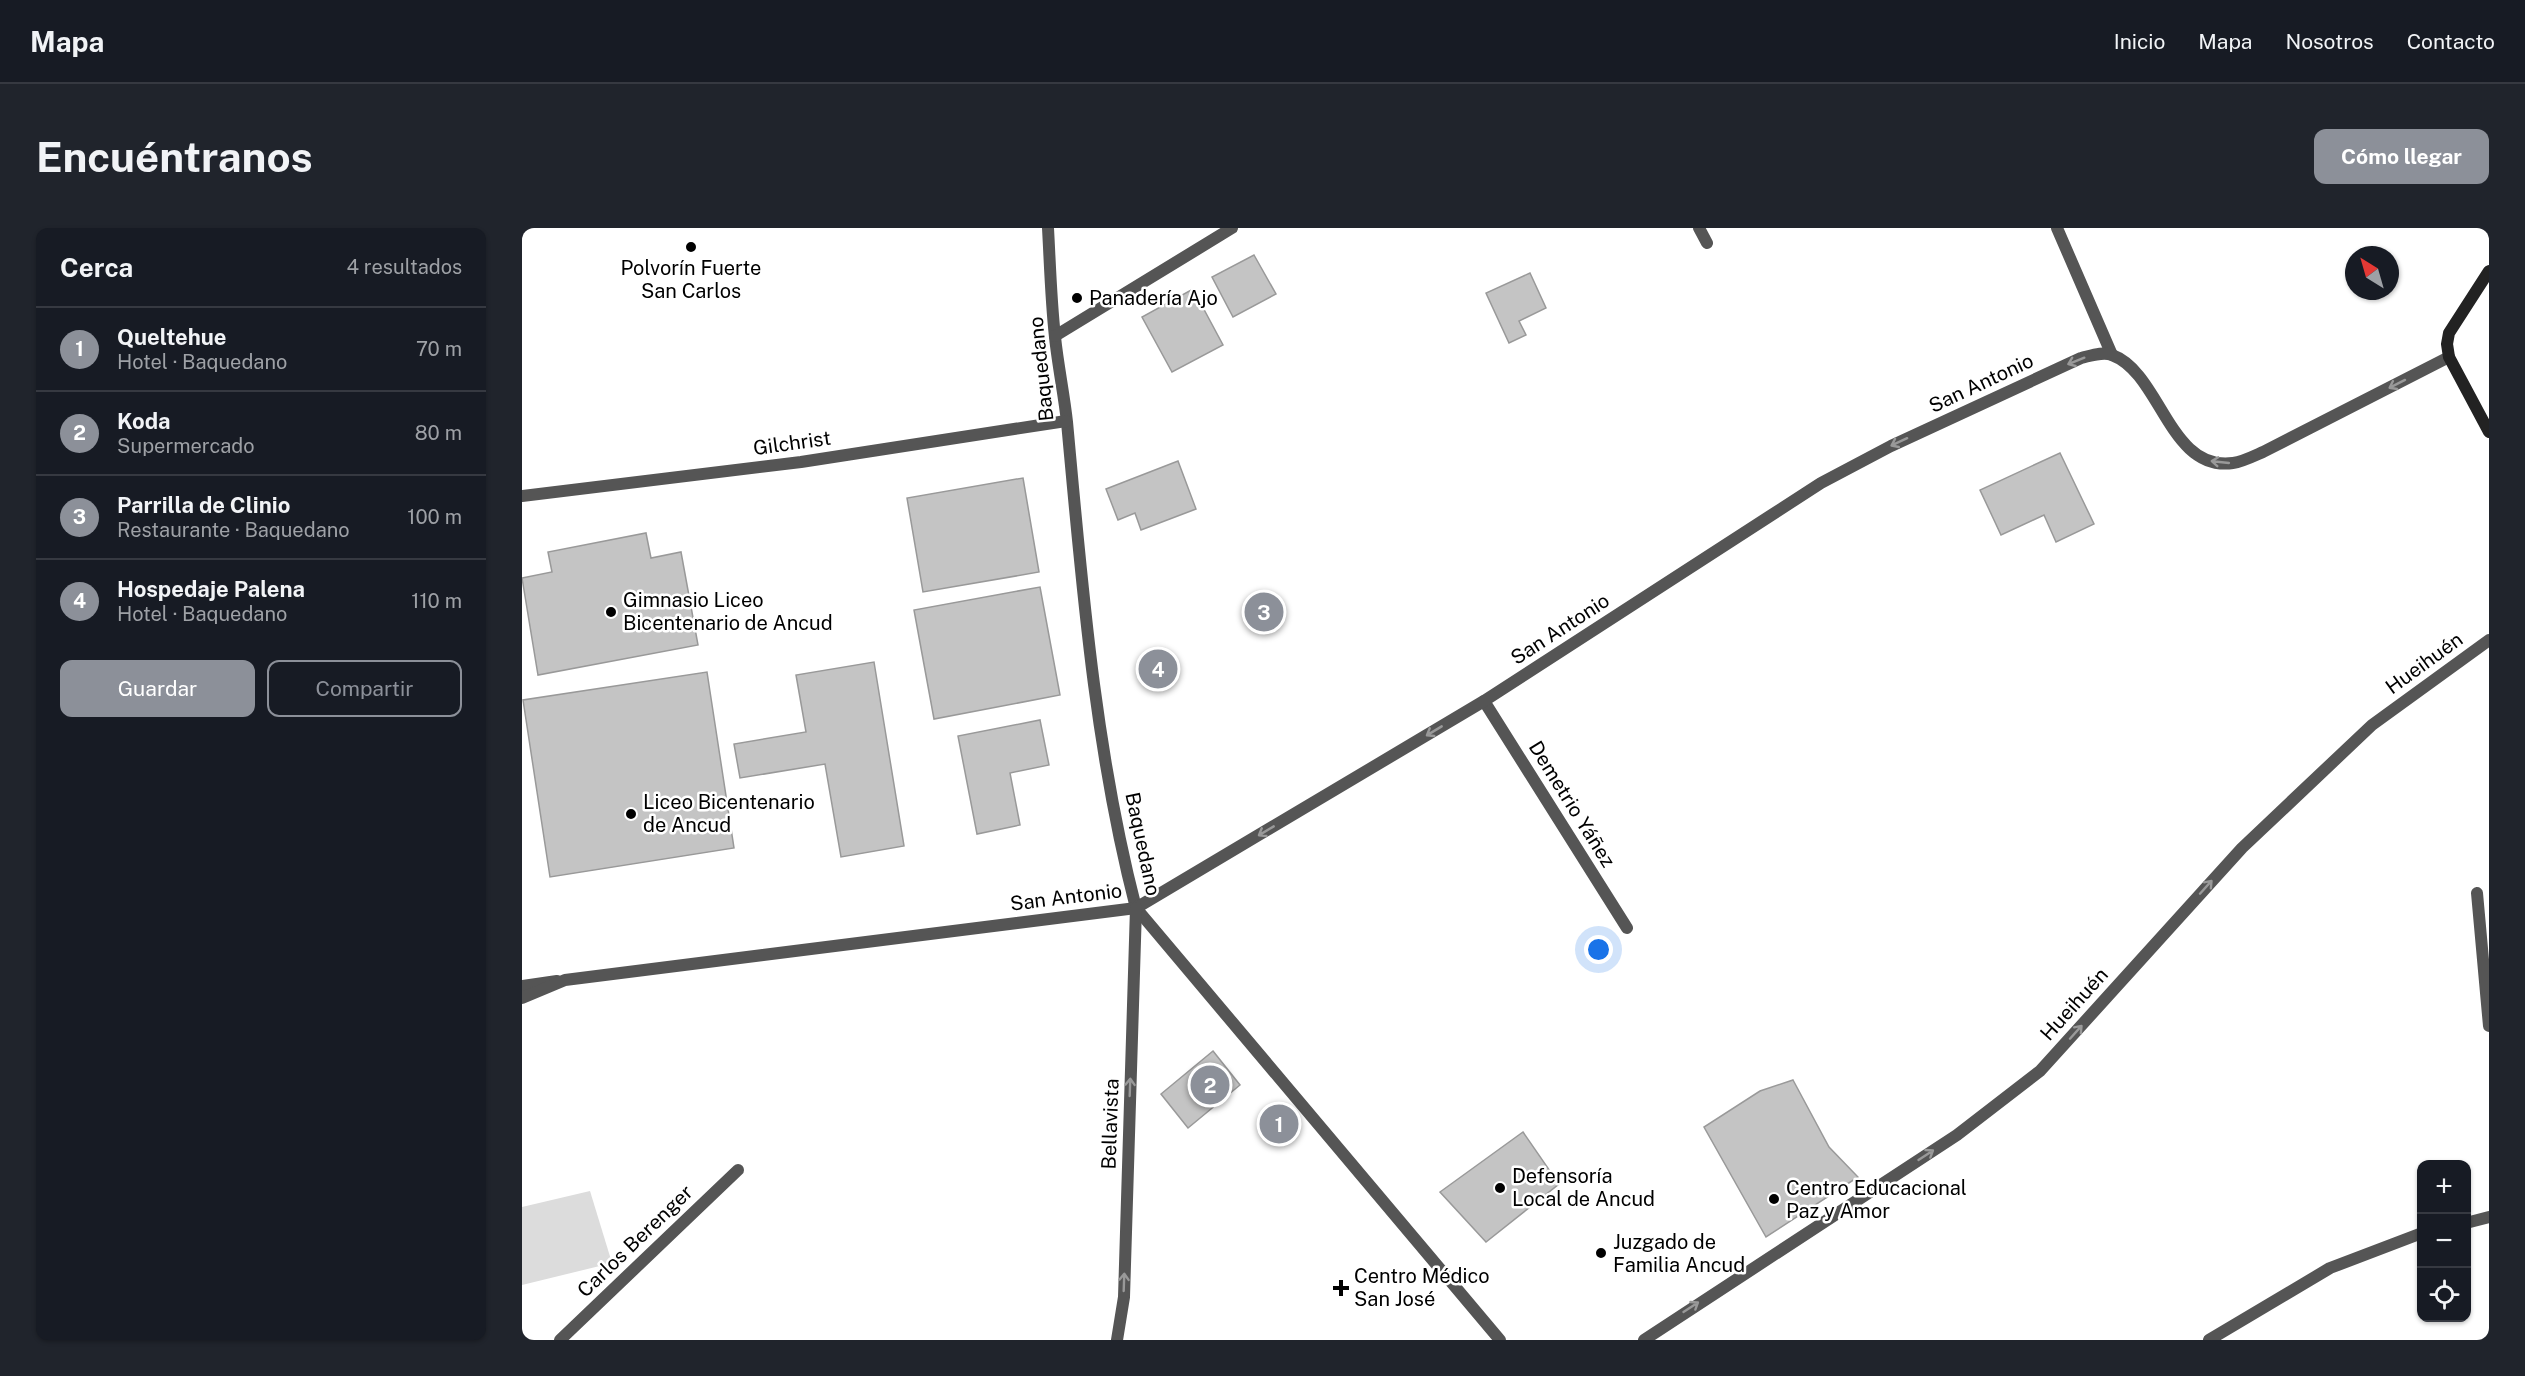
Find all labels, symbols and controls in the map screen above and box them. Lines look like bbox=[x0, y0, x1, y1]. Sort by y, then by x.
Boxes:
text: Mapa bbox=[30, 25, 104, 58]
text: Inicio bbox=[2114, 29, 2165, 54]
text: Mapa bbox=[2198, 29, 2252, 54]
text: Nosotros bbox=[2285, 29, 2374, 54]
text: Contacto bbox=[2407, 29, 2495, 54]
button: Cómo llegar bbox=[2314, 129, 2489, 184]
text: Encuéntranos bbox=[36, 132, 313, 181]
marker: Polvorín Fuerte San Carlos bbox=[684, 240, 698, 254]
north arrow bbox=[2345, 246, 2399, 300]
text: Cerca bbox=[60, 252, 133, 283]
text: 4 resultados bbox=[346, 255, 462, 279]
place label: Polvorín Fuerte San Carlos bbox=[621, 256, 761, 303]
place label: Panadería Ajo bbox=[1089, 286, 1218, 310]
marker: Panadería Ajo bbox=[1070, 291, 1084, 305]
street label: Baquedano bbox=[1024, 315, 1058, 423]
text: Queltehue bbox=[117, 324, 227, 350]
text: 1 bbox=[75, 337, 84, 361]
text: 70 m bbox=[416, 337, 462, 361]
street label: San Antonio bbox=[1925, 348, 2037, 418]
text: Hotel · Baquedano bbox=[117, 350, 287, 374]
one-way arrow bbox=[2068, 356, 2086, 367]
one-way arrow bbox=[2389, 378, 2406, 390]
text: Koda bbox=[117, 408, 171, 434]
text: 2 bbox=[73, 421, 86, 445]
text: 80 m bbox=[415, 421, 462, 445]
street label: Gilchrist bbox=[752, 426, 832, 460]
text: Supermercado bbox=[117, 434, 255, 458]
one-way arrow bbox=[1891, 437, 1909, 448]
one-way arrow bbox=[2211, 456, 2231, 467]
text: Parrilla de Clinio bbox=[117, 492, 290, 518]
text: 3 bbox=[73, 505, 86, 529]
text: 100 m bbox=[407, 505, 462, 529]
text: Restaurante · Baquedano bbox=[117, 518, 350, 542]
text: Hospedaje Palena bbox=[117, 576, 305, 602]
place label: Gimnasio Liceo Bicentenario de Ancud bbox=[623, 588, 833, 635]
street label: San Antonio bbox=[1506, 588, 1614, 670]
text: 4 bbox=[73, 589, 86, 613]
text: 110 m bbox=[411, 589, 462, 613]
pin: 3 bbox=[1244, 590, 1284, 634]
text: Hotel · Baquedano bbox=[117, 602, 287, 626]
marker: Gimnasio Liceo Bicentenario de Ancud bbox=[604, 605, 618, 619]
street label: Hueihuén bbox=[2381, 627, 2467, 699]
pin: 4 bbox=[1138, 646, 1178, 692]
button: Guardar bbox=[60, 660, 255, 717]
button: Compartir bbox=[267, 660, 462, 717]
one-way arrow bbox=[1426, 726, 1443, 738]
street label: Demetrio Yáñez bbox=[1524, 737, 1620, 871]
place label: Liceo Bicentenario de Ancud bbox=[643, 790, 815, 837]
street label: Baquedano bbox=[1120, 790, 1166, 898]
marker: Liceo Bicentenario de Ancud bbox=[624, 807, 638, 821]
one-way arrow bbox=[1258, 825, 1275, 837]
street label: San Antonio bbox=[1009, 878, 1123, 916]
one-way arrow bbox=[2199, 880, 2213, 895]
your location bbox=[1584, 935, 1613, 964]
street label: Hueihuén bbox=[2035, 963, 2113, 1045]
one-way arrow bbox=[2069, 1024, 2083, 1039]
pin: 2 bbox=[1190, 1062, 1230, 1108]
street label: Bellavista bbox=[1096, 1078, 1124, 1170]
one-way arrow bbox=[1125, 1078, 1136, 1098]
pin: 1 bbox=[1260, 1102, 1299, 1146]
one-way arrow bbox=[1917, 1149, 1934, 1161]
map controls bbox=[2417, 1160, 2471, 1322]
button: + bbox=[2417, 1160, 2471, 1214]
place label: Defensoría Local de Ancud bbox=[1512, 1164, 1655, 1211]
place label: Centro Educacional Paz y Amor bbox=[1786, 1176, 1967, 1223]
street label: Carlos Berenger bbox=[572, 1180, 698, 1302]
marker: Defensoría Local de Ancud bbox=[1493, 1181, 1507, 1195]
marker: Centro Educacional Paz y Amor bbox=[1767, 1192, 1781, 1206]
button: − bbox=[2417, 1214, 2471, 1268]
place label: Juzgado de Familia Ancud bbox=[1613, 1230, 1745, 1277]
marker: Juzgado de Familia Ancud bbox=[1594, 1246, 1608, 1260]
place label: Centro Médico San José bbox=[1354, 1264, 1490, 1311]
button: locate bbox=[2417, 1268, 2471, 1322]
one-way arrow bbox=[1119, 1272, 1130, 1292]
marker: Centro Médico San José bbox=[1332, 1279, 1350, 1297]
one-way arrow bbox=[1683, 1300, 1700, 1313]

